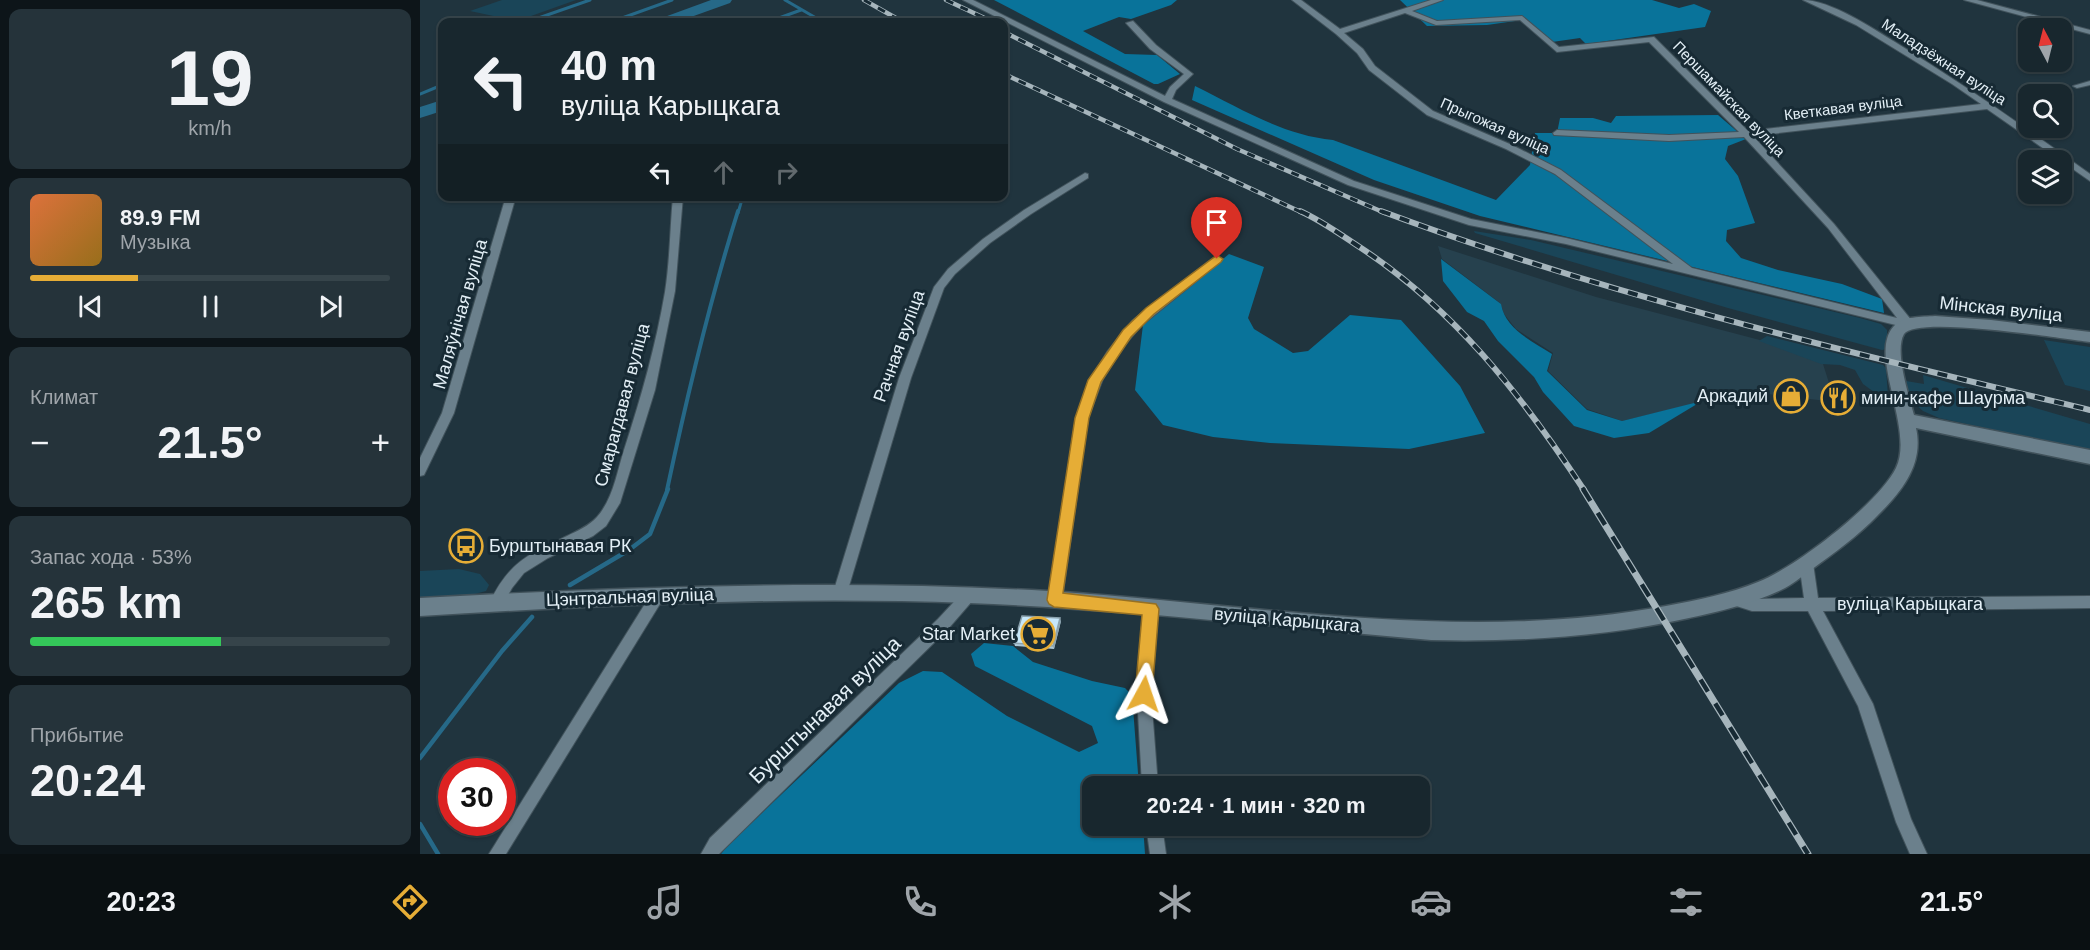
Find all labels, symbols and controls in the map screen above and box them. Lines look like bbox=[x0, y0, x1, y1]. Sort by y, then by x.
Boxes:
street label: Маладзёжная вуліца bbox=[1879, 15, 2010, 109]
north arrow bbox=[2018, 18, 2072, 72]
map controls bbox=[2018, 18, 2072, 204]
text: 19 bbox=[167, 34, 253, 122]
street label: Першамайская вуліца bbox=[1670, 37, 1789, 160]
icon: left bbox=[462, 42, 540, 120]
text: 40 m bbox=[561, 42, 657, 89]
button: search bbox=[2018, 84, 2072, 138]
text: вуліца Карыцкага bbox=[561, 91, 780, 121]
street label: Кветкавая вуліца bbox=[1783, 92, 1904, 123]
street label: Прыгожая вуліца bbox=[1438, 94, 1553, 158]
text: km/h bbox=[188, 117, 232, 139]
button: layers bbox=[2018, 150, 2072, 204]
icon: left bbox=[644, 156, 677, 189]
icon: ahead bbox=[707, 156, 740, 189]
icon: right bbox=[770, 156, 803, 189]
pin bbox=[1191, 197, 1242, 259]
text: 89.9 FM bbox=[120, 205, 201, 230]
icon: arrive bbox=[1200, 206, 1233, 239]
text: Музыка bbox=[120, 231, 191, 253]
street label: Маляўнічая вуліца bbox=[429, 236, 491, 391]
street label: Рачная вуліца bbox=[869, 286, 929, 405]
icon: previous bbox=[74, 290, 107, 323]
icon: pause bbox=[194, 290, 227, 323]
icon: next bbox=[314, 290, 347, 323]
street label: Мінская вуліца bbox=[1939, 293, 2064, 326]
street label: Смарагдавая вуліца bbox=[591, 320, 654, 489]
shop icon: Аркадий bbox=[1773, 378, 1809, 414]
restaurant icon: мини-кафе Шаурма bbox=[1820, 380, 1856, 416]
text: Климат bbox=[30, 386, 98, 408]
place label: Аркадий bbox=[1697, 386, 1768, 406]
place label: мини-кафе Шаурма bbox=[1861, 388, 2026, 408]
text: 21.5° bbox=[157, 417, 263, 468]
text: − bbox=[30, 424, 49, 461]
text: + bbox=[371, 424, 390, 461]
bus stop icon: Бурштынавая РК bbox=[448, 528, 484, 564]
place label: Бурштынавая РК bbox=[489, 536, 632, 556]
text: Запас хода · 53% bbox=[30, 546, 192, 568]
text: 265 km bbox=[30, 577, 183, 628]
street label: Цэнтральная вуліца bbox=[546, 584, 715, 610]
street label: вуліца Карыцкага bbox=[1837, 594, 1984, 614]
street label: вуліца Карыцкага bbox=[1213, 604, 1361, 636]
supermarket icon: Star Market bbox=[1020, 616, 1056, 652]
place label: Star Market bbox=[922, 624, 1015, 644]
street label: Бурштынавая вуліца bbox=[744, 631, 905, 788]
position arrow bbox=[1112, 662, 1176, 726]
text: Прибытие bbox=[30, 724, 124, 746]
text: 20:24 bbox=[30, 755, 145, 806]
speed limit sign: 30 bbox=[438, 758, 516, 836]
text: 20:24 · 1 мин · 320 m bbox=[1146, 793, 1366, 818]
icon: directions bbox=[389, 881, 431, 923]
icon: music bbox=[644, 881, 686, 923]
icon: phone bbox=[899, 881, 941, 923]
icon: climate bbox=[1154, 881, 1196, 923]
icon: car bbox=[1410, 881, 1452, 923]
icon: filters bbox=[1665, 881, 1707, 923]
text: 20:23 bbox=[107, 887, 176, 917]
text: 21.5° bbox=[1920, 887, 1983, 917]

